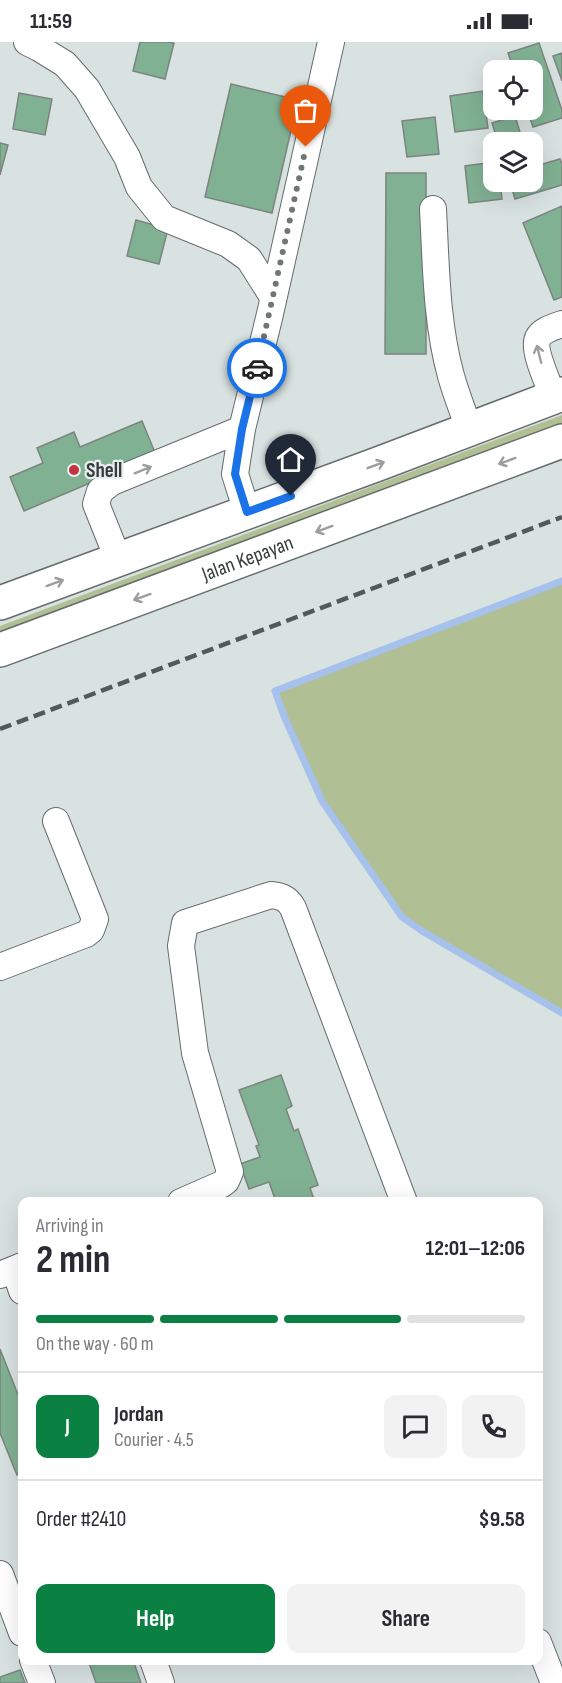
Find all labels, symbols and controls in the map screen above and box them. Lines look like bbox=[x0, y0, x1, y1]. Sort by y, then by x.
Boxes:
text: 11:59 bbox=[30, 8, 72, 35]
map controls bbox=[483, 60, 543, 192]
button: locate bbox=[483, 60, 543, 120]
pin bbox=[280, 85, 331, 147]
icon: bag bbox=[289, 94, 322, 127]
button: layers bbox=[483, 132, 543, 192]
courier bbox=[227, 338, 287, 398]
one-way arrow bbox=[532, 345, 544, 364]
icon: car bbox=[241, 352, 274, 385]
pin bbox=[265, 434, 316, 496]
icon: home bbox=[274, 443, 307, 476]
one-way arrow bbox=[498, 456, 517, 467]
place label: Shell bbox=[86, 458, 122, 483]
one-way arrow bbox=[366, 459, 385, 470]
marker: Shell bbox=[67, 463, 81, 477]
one-way arrow bbox=[133, 464, 152, 475]
one-way arrow bbox=[316, 524, 334, 535]
street label: Jalan Kepayan bbox=[197, 530, 297, 587]
one-way arrow bbox=[45, 576, 64, 587]
one-way arrow bbox=[133, 592, 152, 603]
text: Arriving in bbox=[36, 1214, 104, 1238]
text: 12:01–12:06 bbox=[425, 1235, 525, 1262]
text: 2 min bbox=[36, 1237, 110, 1284]
text: On the way · 60 m bbox=[36, 1332, 154, 1356]
button: chat bbox=[384, 1395, 447, 1458]
button: phone bbox=[462, 1395, 525, 1458]
text: Jordan bbox=[114, 1401, 163, 1428]
text: J bbox=[65, 1413, 70, 1440]
text: Courier · 4.5 bbox=[114, 1428, 194, 1452]
text: Order #2410 bbox=[36, 1506, 126, 1533]
text: $9.58 bbox=[479, 1506, 525, 1533]
button: Help bbox=[36, 1584, 275, 1653]
button: Share bbox=[287, 1584, 525, 1653]

